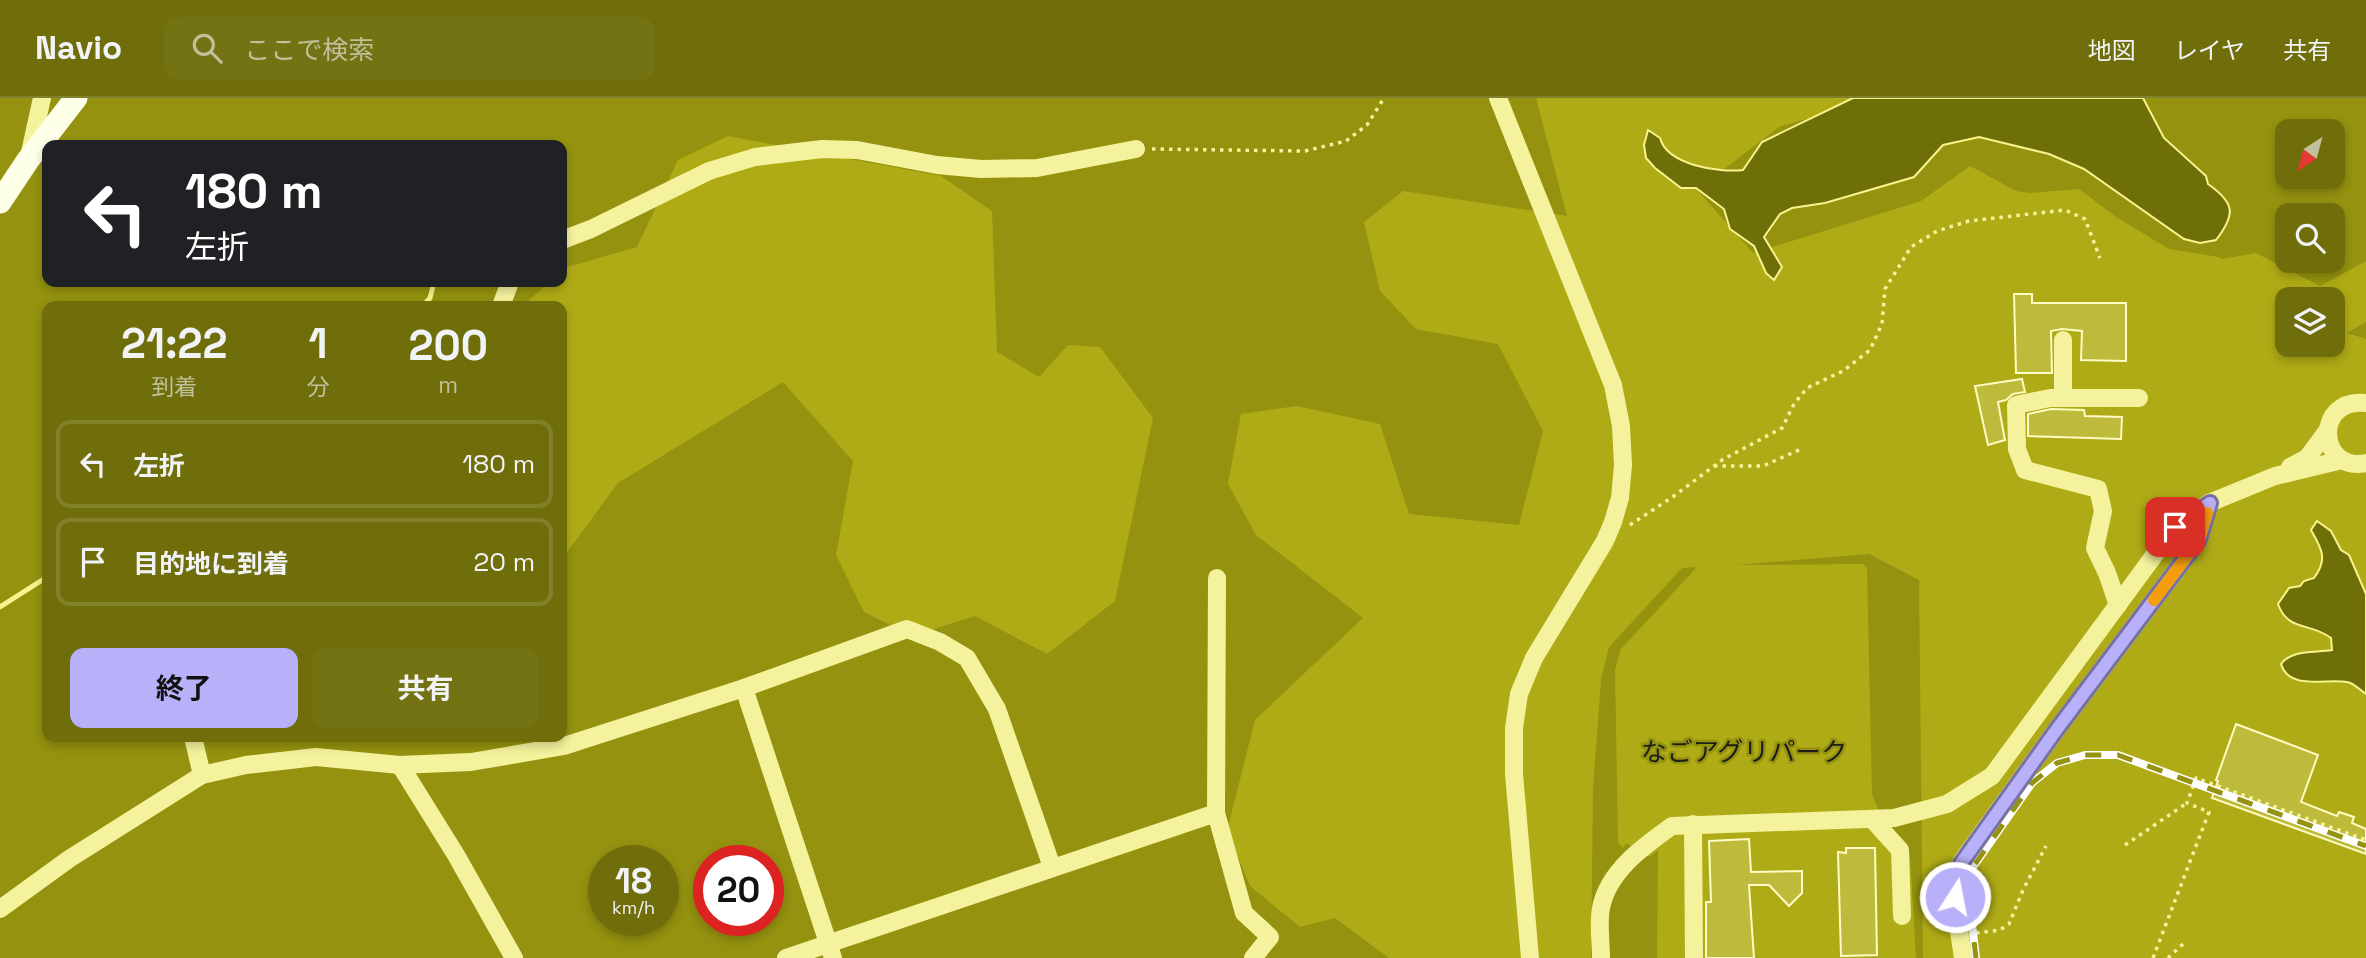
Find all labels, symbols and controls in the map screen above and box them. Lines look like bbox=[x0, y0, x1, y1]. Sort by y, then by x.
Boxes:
search box bbox=[164, 17, 654, 80]
text: Navio bbox=[35, 27, 122, 69]
icon: search bbox=[188, 29, 226, 67]
text: ここで検索 bbox=[244, 33, 374, 67]
text: 地図 bbox=[2088, 35, 2136, 66]
text: レイヤ bbox=[2174, 35, 2245, 66]
text: 共有 bbox=[2283, 35, 2331, 66]
north arrow bbox=[2275, 119, 2345, 189]
map controls bbox=[2275, 119, 2345, 357]
text: 180 m bbox=[185, 160, 323, 222]
icon: left bbox=[70, 168, 161, 259]
button: search bbox=[2275, 203, 2345, 273]
text: 左折 bbox=[185, 227, 249, 267]
button: layers bbox=[2275, 287, 2345, 357]
text: 21:22 bbox=[121, 317, 227, 370]
text: 1 bbox=[308, 317, 327, 370]
text: 200 bbox=[409, 319, 488, 372]
text: m bbox=[438, 370, 458, 400]
text: 到着 bbox=[151, 372, 197, 402]
text: 分 bbox=[306, 372, 329, 402]
icon: left bbox=[74, 445, 112, 483]
text: 180 m bbox=[462, 447, 535, 481]
text: 左折 bbox=[133, 449, 185, 483]
pin bbox=[2145, 497, 2205, 557]
icon: arrive bbox=[2156, 508, 2194, 546]
icon: arrive bbox=[74, 543, 112, 581]
text: 20 m bbox=[474, 545, 535, 579]
text: 目的地に到着 bbox=[133, 547, 289, 581]
button: 終了 bbox=[70, 648, 298, 728]
button: 共有 bbox=[312, 648, 539, 728]
park label: なごアグリパーク bbox=[1641, 735, 1847, 769]
speed limit sign: 20 bbox=[693, 845, 784, 936]
text: 18 bbox=[615, 859, 652, 903]
position arrow bbox=[1918, 860, 1992, 934]
text: km/h bbox=[612, 896, 655, 919]

